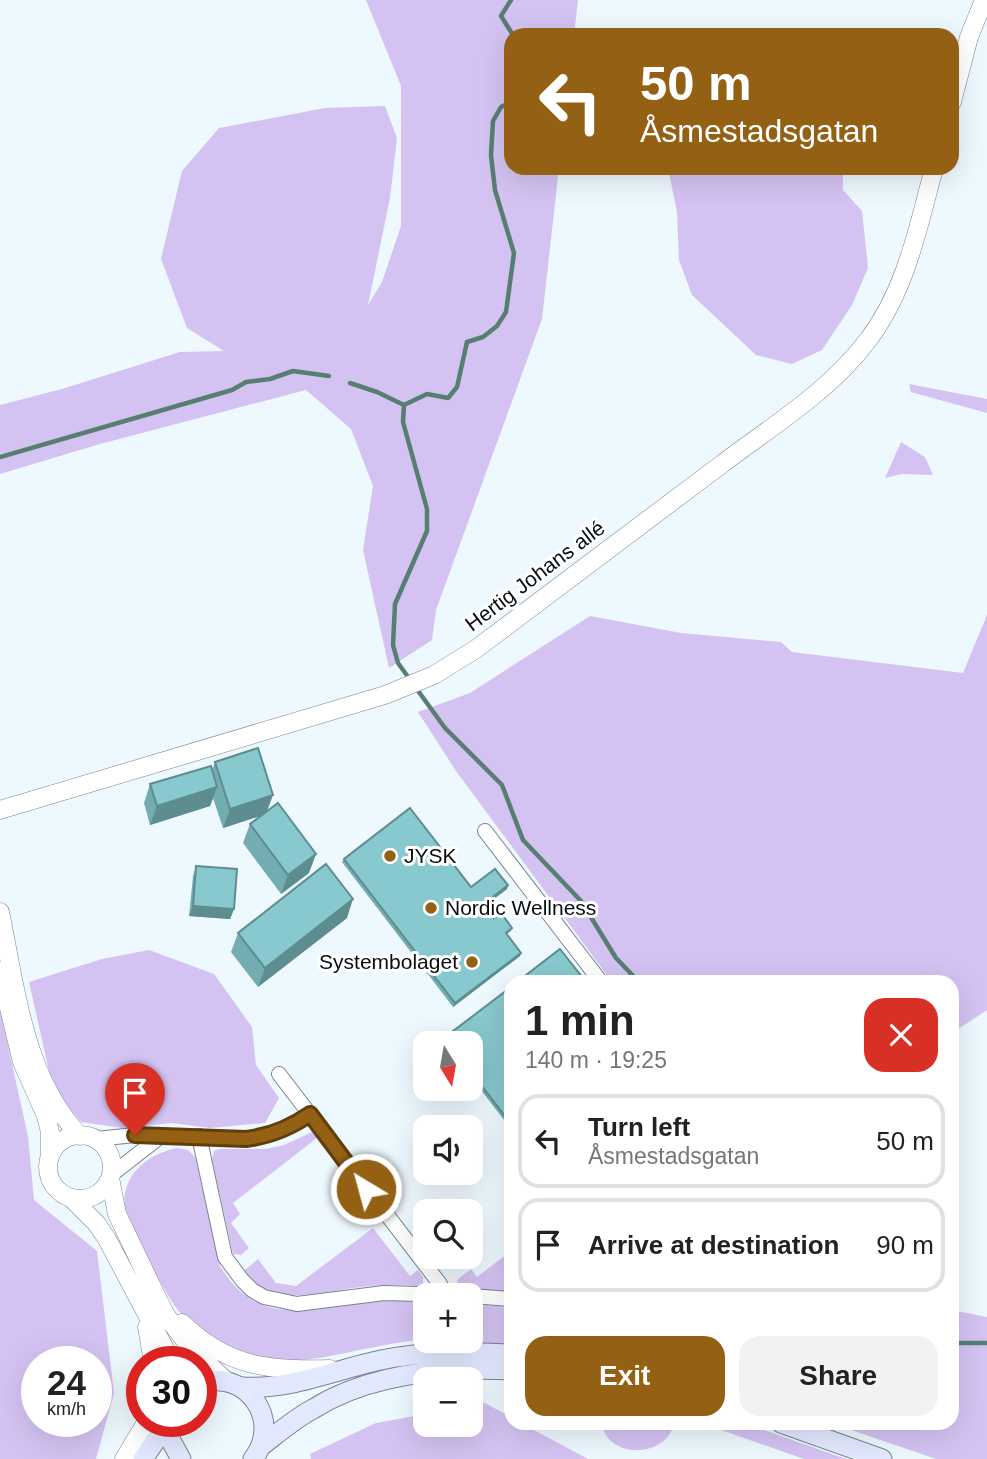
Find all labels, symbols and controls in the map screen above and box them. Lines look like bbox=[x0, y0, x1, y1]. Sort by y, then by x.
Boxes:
icon: left bbox=[525, 56, 616, 147]
text: 50 m bbox=[640, 56, 752, 110]
text: Åsmestadsgatan bbox=[640, 113, 878, 149]
street label: Hertig Johans allé bbox=[461, 516, 609, 635]
place label: JYSK bbox=[404, 844, 457, 867]
marker: JYSK bbox=[382, 848, 398, 864]
place label: Nordic Wellness bbox=[445, 896, 596, 919]
marker: Nordic Wellness bbox=[423, 900, 439, 916]
place label: Systembolaget bbox=[319, 950, 458, 973]
marker: Systembolaget bbox=[464, 954, 480, 970]
text: 1 min bbox=[525, 997, 635, 1044]
button: close bbox=[864, 998, 938, 1072]
north arrow bbox=[413, 1031, 483, 1101]
map controls bbox=[413, 1031, 483, 1437]
text: 140 m · 19:25 bbox=[525, 1047, 667, 1073]
pin bbox=[105, 1063, 165, 1135]
icon: arrive bbox=[116, 1074, 154, 1112]
text: Turn left bbox=[588, 1112, 690, 1142]
button: sound bbox=[413, 1115, 483, 1185]
icon: left bbox=[529, 1122, 567, 1160]
text: 50 m bbox=[876, 1126, 934, 1156]
text: Åsmestadsgatan bbox=[588, 1143, 759, 1169]
position arrow bbox=[329, 1152, 403, 1226]
button: search bbox=[413, 1199, 483, 1269]
icon: arrive bbox=[529, 1226, 567, 1264]
text: Arrive at destination bbox=[588, 1230, 839, 1260]
text: 90 m bbox=[876, 1230, 934, 1260]
button: + bbox=[413, 1283, 483, 1353]
button: Exit bbox=[525, 1336, 725, 1416]
button: Share bbox=[739, 1336, 938, 1416]
speed limit sign: 30 bbox=[126, 1346, 217, 1437]
text: 24 bbox=[47, 1363, 86, 1402]
button: − bbox=[413, 1367, 483, 1437]
text: km/h bbox=[47, 1399, 86, 1419]

